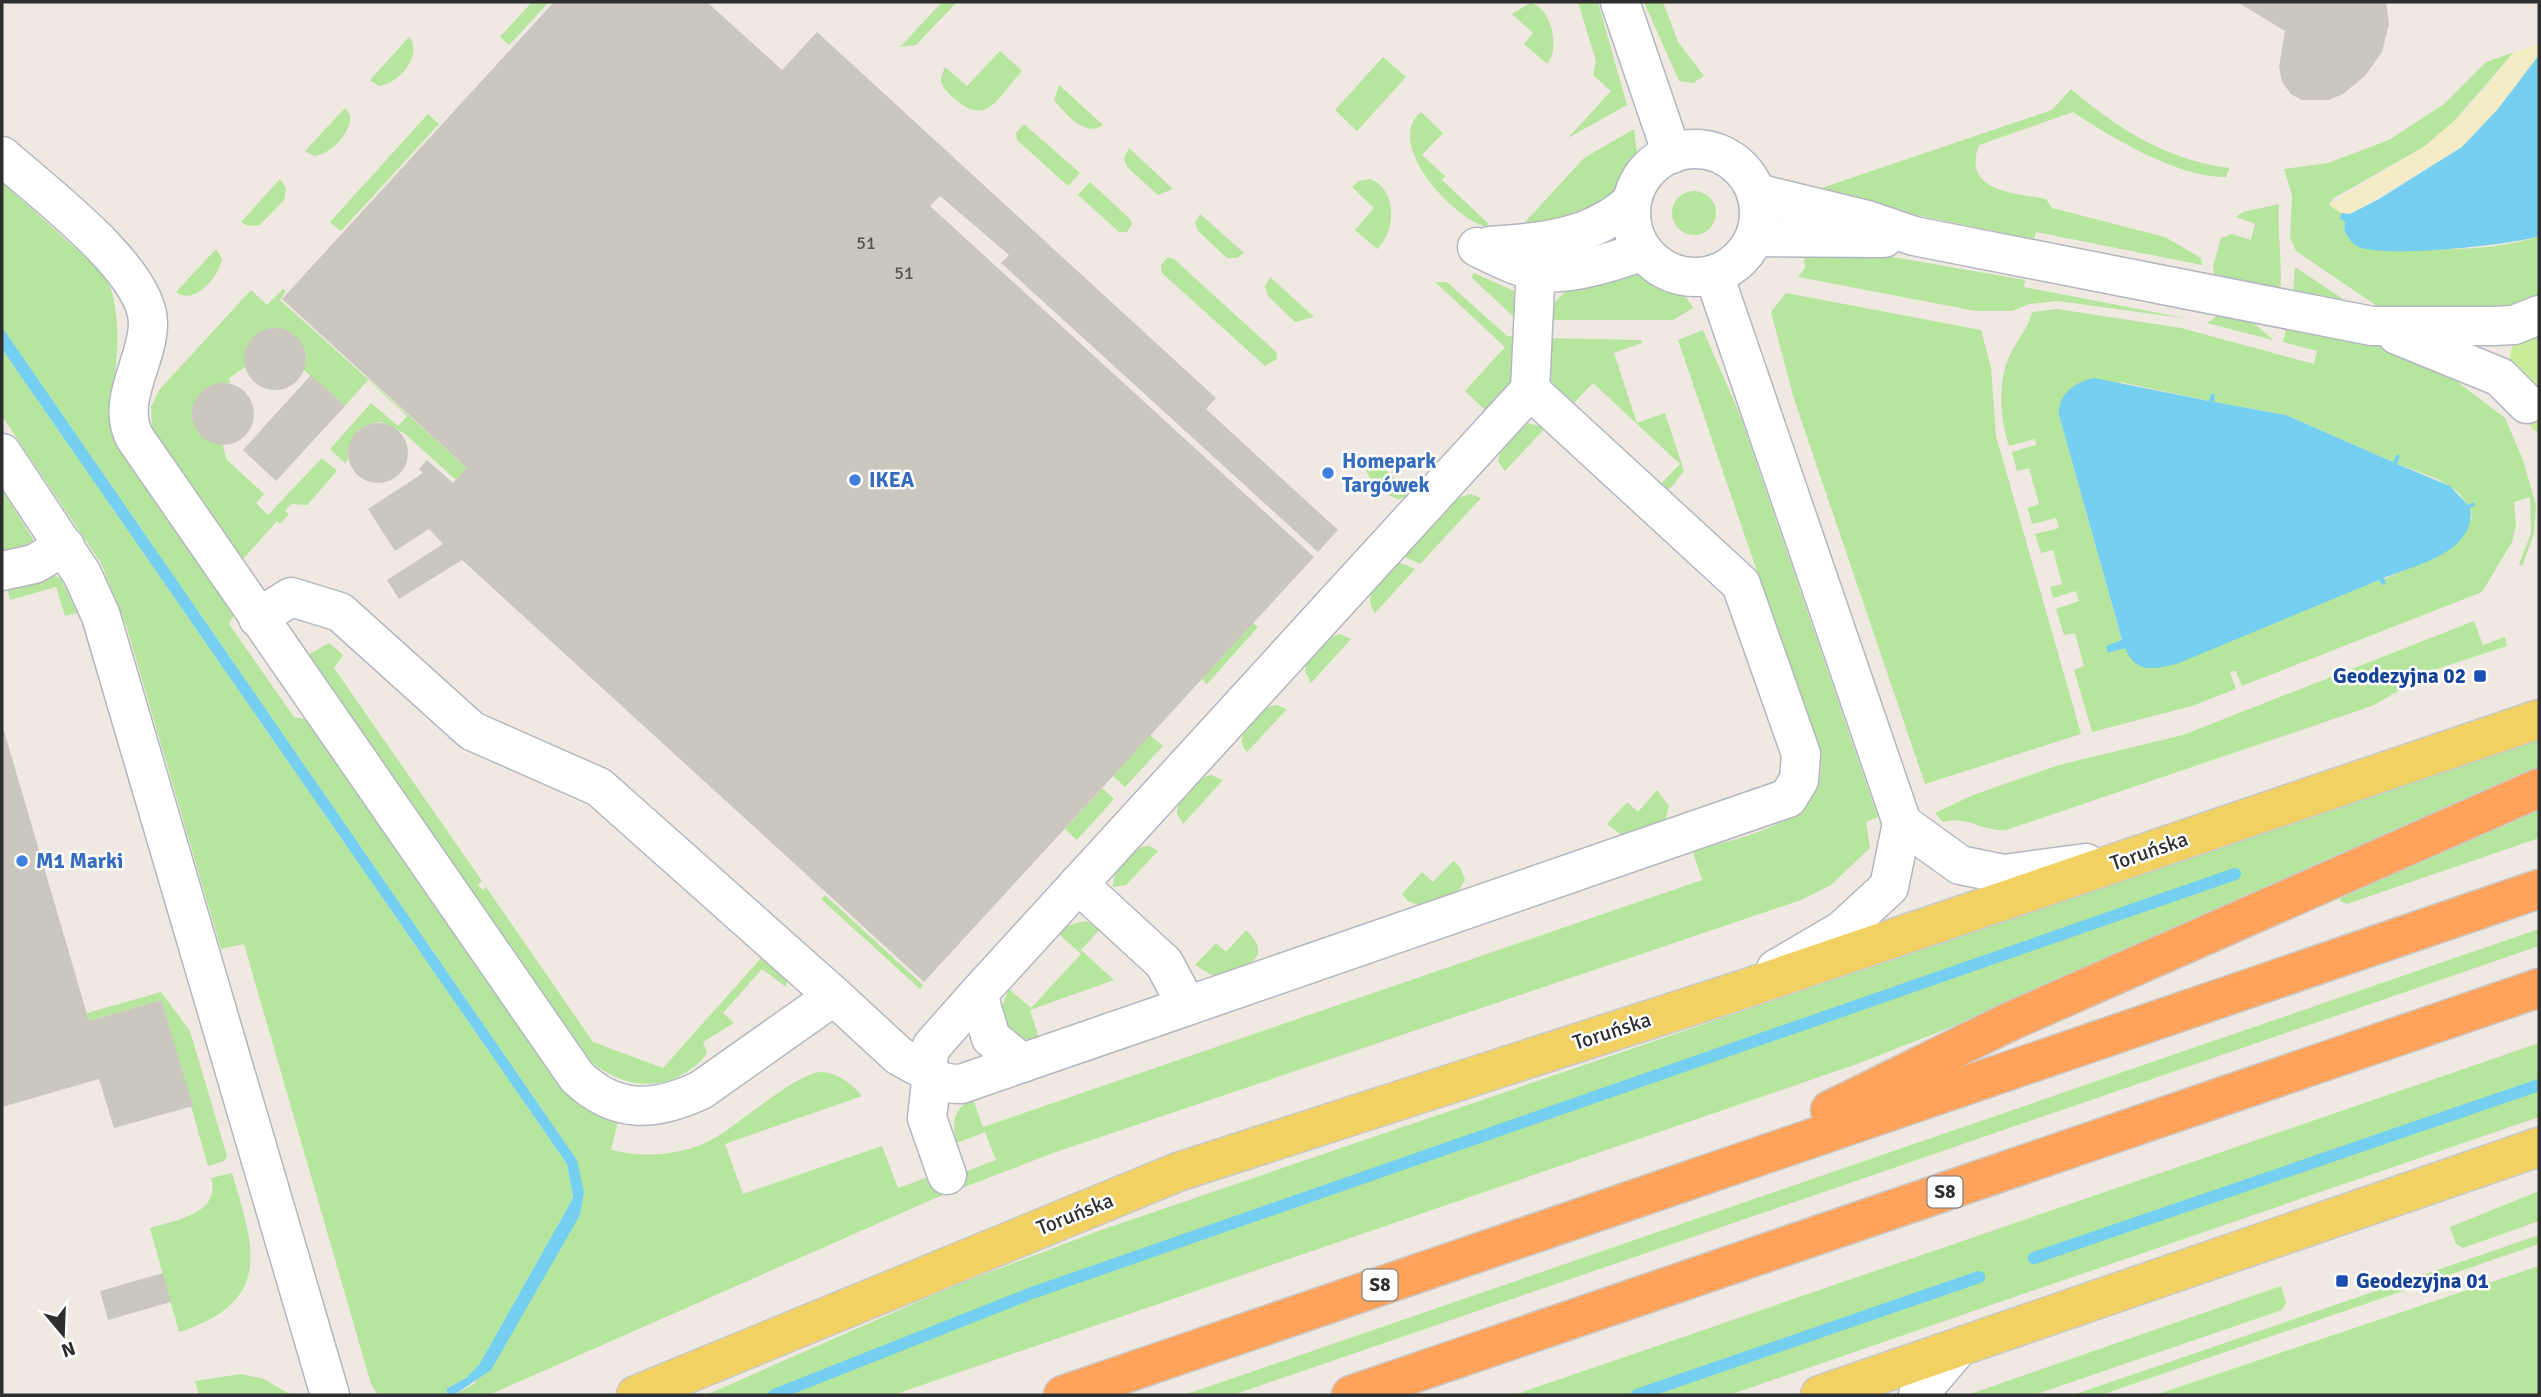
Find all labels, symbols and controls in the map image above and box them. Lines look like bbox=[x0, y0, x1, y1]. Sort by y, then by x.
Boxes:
house number: 51 bbox=[856, 232, 876, 254]
house number: 51 bbox=[894, 262, 914, 284]
place label: Homepark Targówek bbox=[1342, 448, 1436, 498]
marker: Homepark Targówek bbox=[1320, 465, 1336, 481]
place label: IKEA bbox=[869, 467, 915, 493]
marker: IKEA bbox=[847, 472, 863, 488]
place label: Geodezyjna 02 bbox=[2333, 663, 2466, 689]
marker: Geodezyjna 02 bbox=[2472, 668, 2488, 684]
street label: Toruńska bbox=[2107, 826, 2191, 876]
place label: M1 Marki bbox=[36, 848, 123, 874]
marker: M1 Marki bbox=[14, 853, 30, 869]
street label: Toruńska bbox=[1570, 1006, 1654, 1056]
road number: S8 bbox=[1927, 1176, 1962, 1208]
street label: Toruńska bbox=[1033, 1187, 1117, 1241]
place label: Geodezyjna 01 bbox=[2356, 1268, 2489, 1294]
road number: S8 bbox=[1362, 1270, 1398, 1301]
marker: Geodezyjna 01 bbox=[2334, 1273, 2350, 1289]
north arrow bbox=[28, 1299, 98, 1369]
text: N bbox=[58, 1336, 78, 1363]

